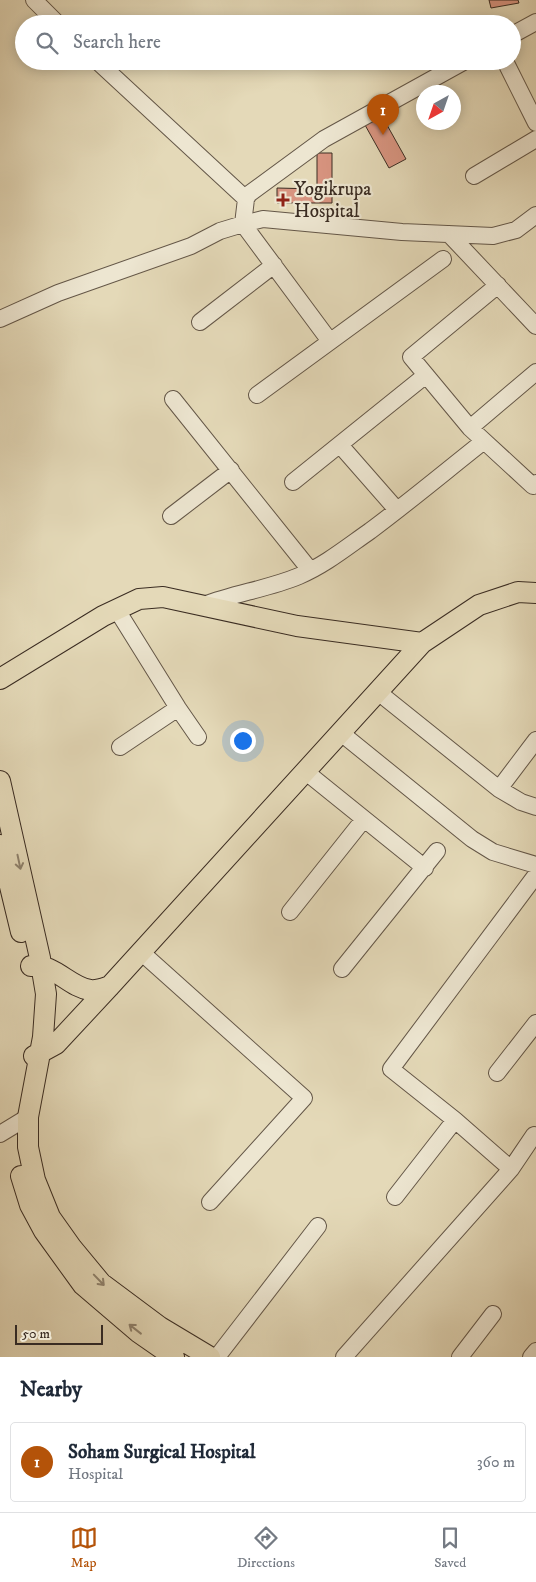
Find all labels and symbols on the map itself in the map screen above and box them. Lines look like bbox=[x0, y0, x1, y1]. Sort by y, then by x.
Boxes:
north arrow bbox=[416, 85, 461, 130]
pin: 1 bbox=[367, 94, 399, 135]
place label: Yogikrupa Hospital bbox=[294, 178, 371, 223]
marker: Yogikrupa Hospital bbox=[276, 193, 290, 207]
your location bbox=[230, 728, 256, 754]
one-way arrow bbox=[15, 854, 25, 870]
one-way arrow bbox=[93, 1273, 105, 1286]
scale bar bbox=[15, 1322, 102, 1345]
one-way arrow bbox=[128, 1323, 141, 1334]

